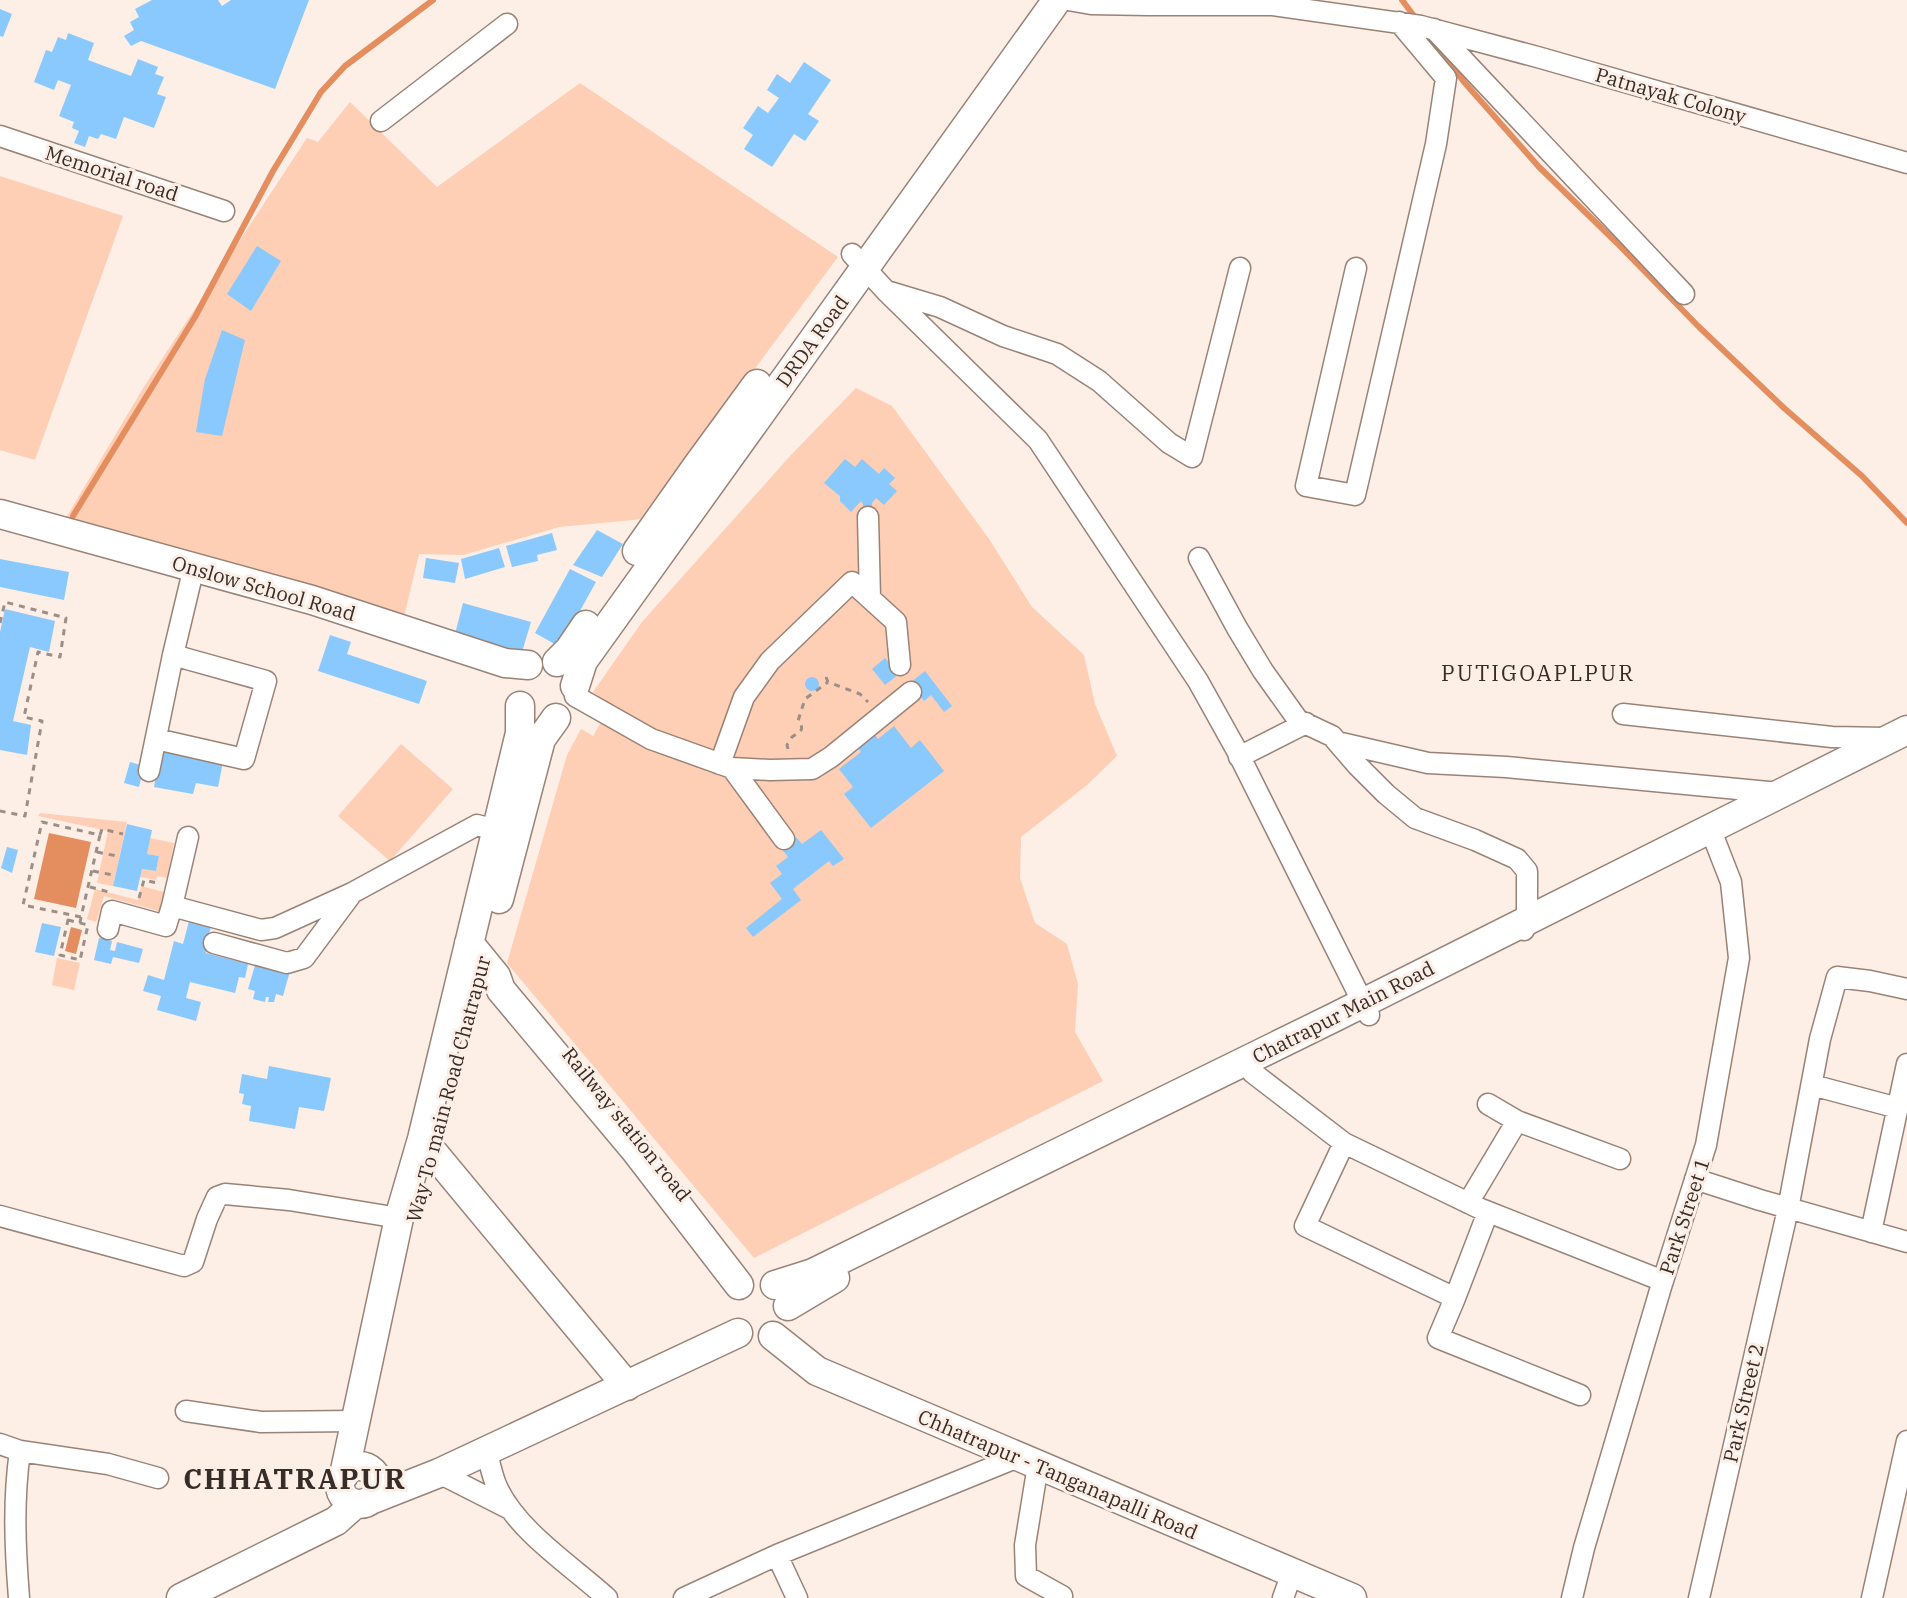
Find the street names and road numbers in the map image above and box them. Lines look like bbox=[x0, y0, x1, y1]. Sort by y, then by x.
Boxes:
street label: Patnayak Colony bbox=[1592, 61, 1750, 130]
street label: Memorial road bbox=[42, 139, 182, 207]
street label: DRDA Road bbox=[770, 290, 854, 392]
street label: Onslow School Road bbox=[169, 549, 359, 627]
street label: Way To main Road Chatrapur bbox=[399, 953, 497, 1225]
street label: Chatrapur Main Road bbox=[1247, 954, 1439, 1070]
street label: Railway station road bbox=[556, 1041, 698, 1207]
street label: Park Street 1 bbox=[1652, 1154, 1716, 1278]
street label: Park Street 2 bbox=[1716, 1341, 1770, 1465]
street label: Chhatrapur - Tanganapalli Road bbox=[914, 1403, 1202, 1545]

